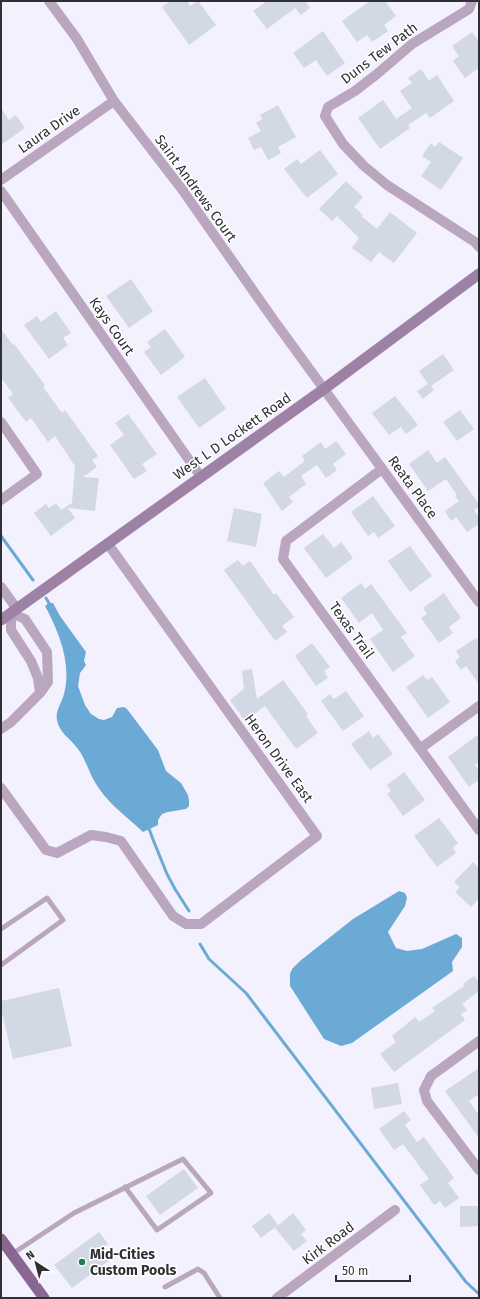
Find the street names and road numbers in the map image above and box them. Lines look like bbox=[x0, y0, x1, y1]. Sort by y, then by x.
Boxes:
street label: Duns Tew Path bbox=[338, 19, 421, 88]
street label: Laura Drive bbox=[15, 102, 84, 157]
street label: Saint Andrews Court bbox=[151, 132, 241, 246]
street label: Kays Court bbox=[85, 294, 138, 359]
street label: West L D Lockett Road bbox=[170, 389, 295, 484]
street label: Reata Place bbox=[384, 453, 441, 522]
street label: Texas Trail bbox=[325, 599, 378, 662]
street label: Heron Drive East bbox=[241, 711, 317, 807]
street label: Kirk Road bbox=[299, 1218, 358, 1268]

